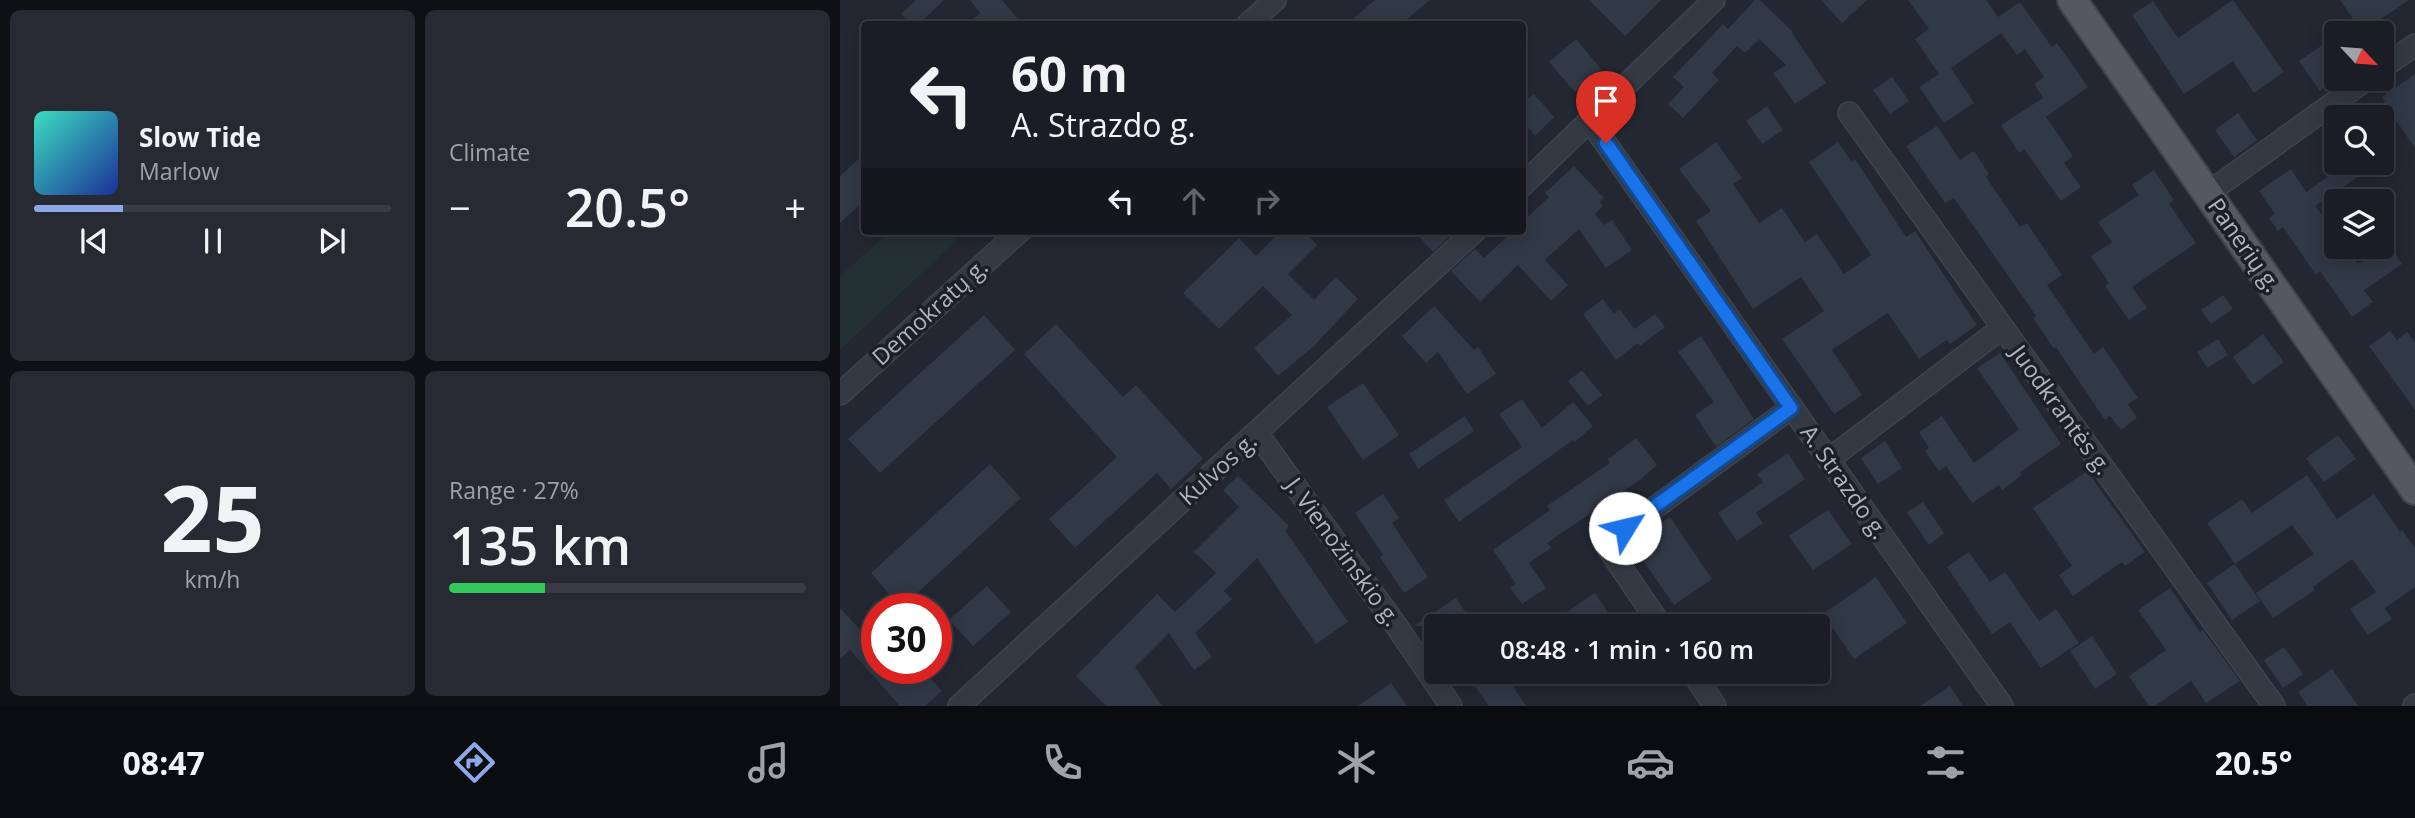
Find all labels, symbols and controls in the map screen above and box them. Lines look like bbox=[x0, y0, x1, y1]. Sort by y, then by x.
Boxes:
north arrow bbox=[2324, 21, 2394, 91]
map controls bbox=[2324, 21, 2394, 259]
text: 60 m bbox=[1011, 40, 1128, 106]
icon: left bbox=[896, 49, 987, 140]
pin bbox=[1576, 71, 1636, 143]
icon: arrive bbox=[1587, 82, 1625, 120]
text: A. Strazdo g. bbox=[1011, 103, 1196, 146]
button: search bbox=[2324, 105, 2394, 175]
text: Slow Tide bbox=[139, 119, 261, 155]
text: Climate bbox=[449, 136, 530, 168]
text: Marlow bbox=[139, 155, 219, 187]
text: 20.5° bbox=[565, 171, 690, 242]
text: − bbox=[449, 181, 471, 233]
text: + bbox=[784, 181, 806, 233]
icon: left bbox=[1102, 182, 1140, 220]
icon: ahead bbox=[1175, 182, 1213, 220]
icon: right bbox=[1248, 182, 1286, 220]
button: layers bbox=[2324, 189, 2394, 259]
street label: Panerių g. bbox=[2201, 191, 2289, 298]
icon: previous bbox=[75, 222, 113, 260]
icon: pause bbox=[194, 222, 232, 260]
icon: next bbox=[313, 222, 351, 260]
street label: Demokratų g. bbox=[864, 251, 994, 372]
street label: Juodkrantės g. bbox=[2003, 336, 2120, 481]
street label: A. Strazdo g. bbox=[1794, 418, 1896, 545]
street label: Kulvos g. bbox=[1171, 425, 1263, 512]
text: 25 bbox=[160, 455, 265, 579]
street label: J. Vienožinskio g. bbox=[1278, 469, 1409, 632]
text: Range · 27% bbox=[449, 474, 579, 506]
position arrow bbox=[1588, 491, 1662, 565]
text: 135 km bbox=[449, 509, 631, 580]
text: km/h bbox=[185, 563, 240, 595]
speed limit sign: 30 bbox=[861, 593, 952, 684]
text: 08:48 · 1 min · 160 m bbox=[1500, 631, 1754, 667]
icon: directions bbox=[450, 738, 499, 787]
icon: music bbox=[744, 738, 793, 787]
icon: phone bbox=[1038, 738, 1087, 787]
icon: climate bbox=[1332, 738, 1381, 787]
icon: car bbox=[1626, 738, 1675, 787]
icon: filters bbox=[1921, 738, 1970, 787]
text: 08:47 bbox=[123, 741, 205, 784]
text: 20.5° bbox=[2215, 741, 2292, 784]

